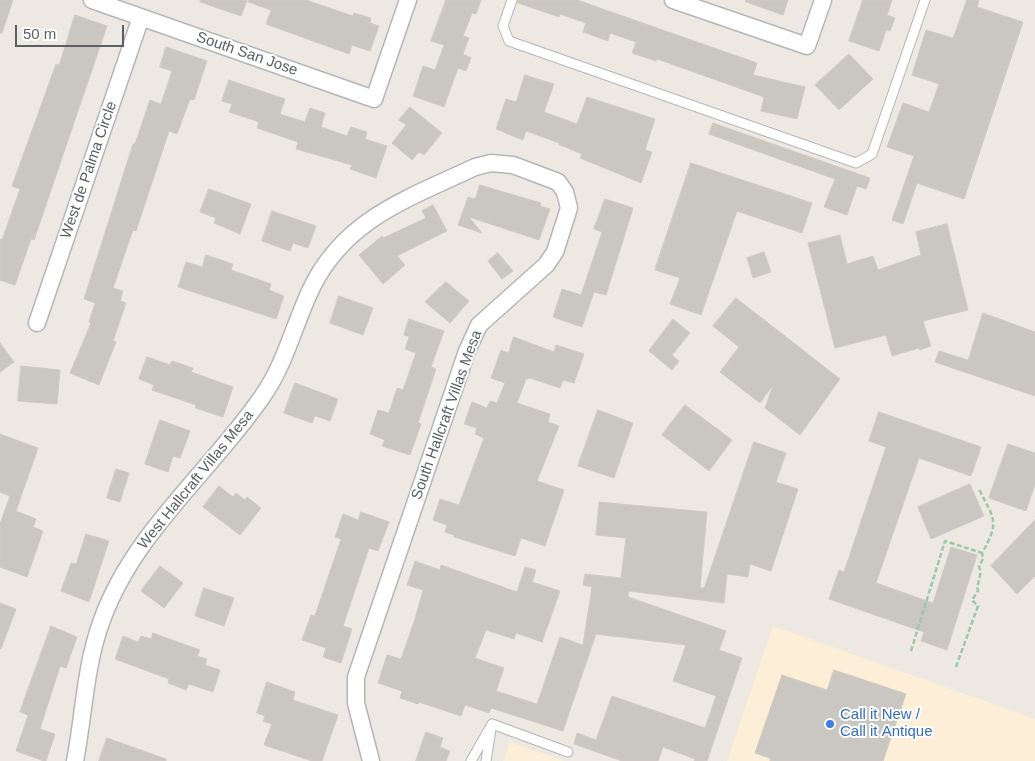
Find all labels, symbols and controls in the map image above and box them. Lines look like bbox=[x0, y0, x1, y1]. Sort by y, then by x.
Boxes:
scale bar bbox=[18, 15, 126, 47]
text: 50 m bbox=[23, 25, 56, 42]
street label: South San Jose bbox=[194, 28, 300, 80]
street label: West de Palma Circle bbox=[57, 99, 121, 241]
street label: South Hallcraft Villas Mesa bbox=[408, 328, 486, 502]
street label: West Hallcraft Villas Mesa bbox=[134, 407, 258, 553]
place label: Call it New / Call it Antique bbox=[840, 706, 933, 741]
marker: Call it New / Call it Antique bbox=[824, 718, 836, 730]

